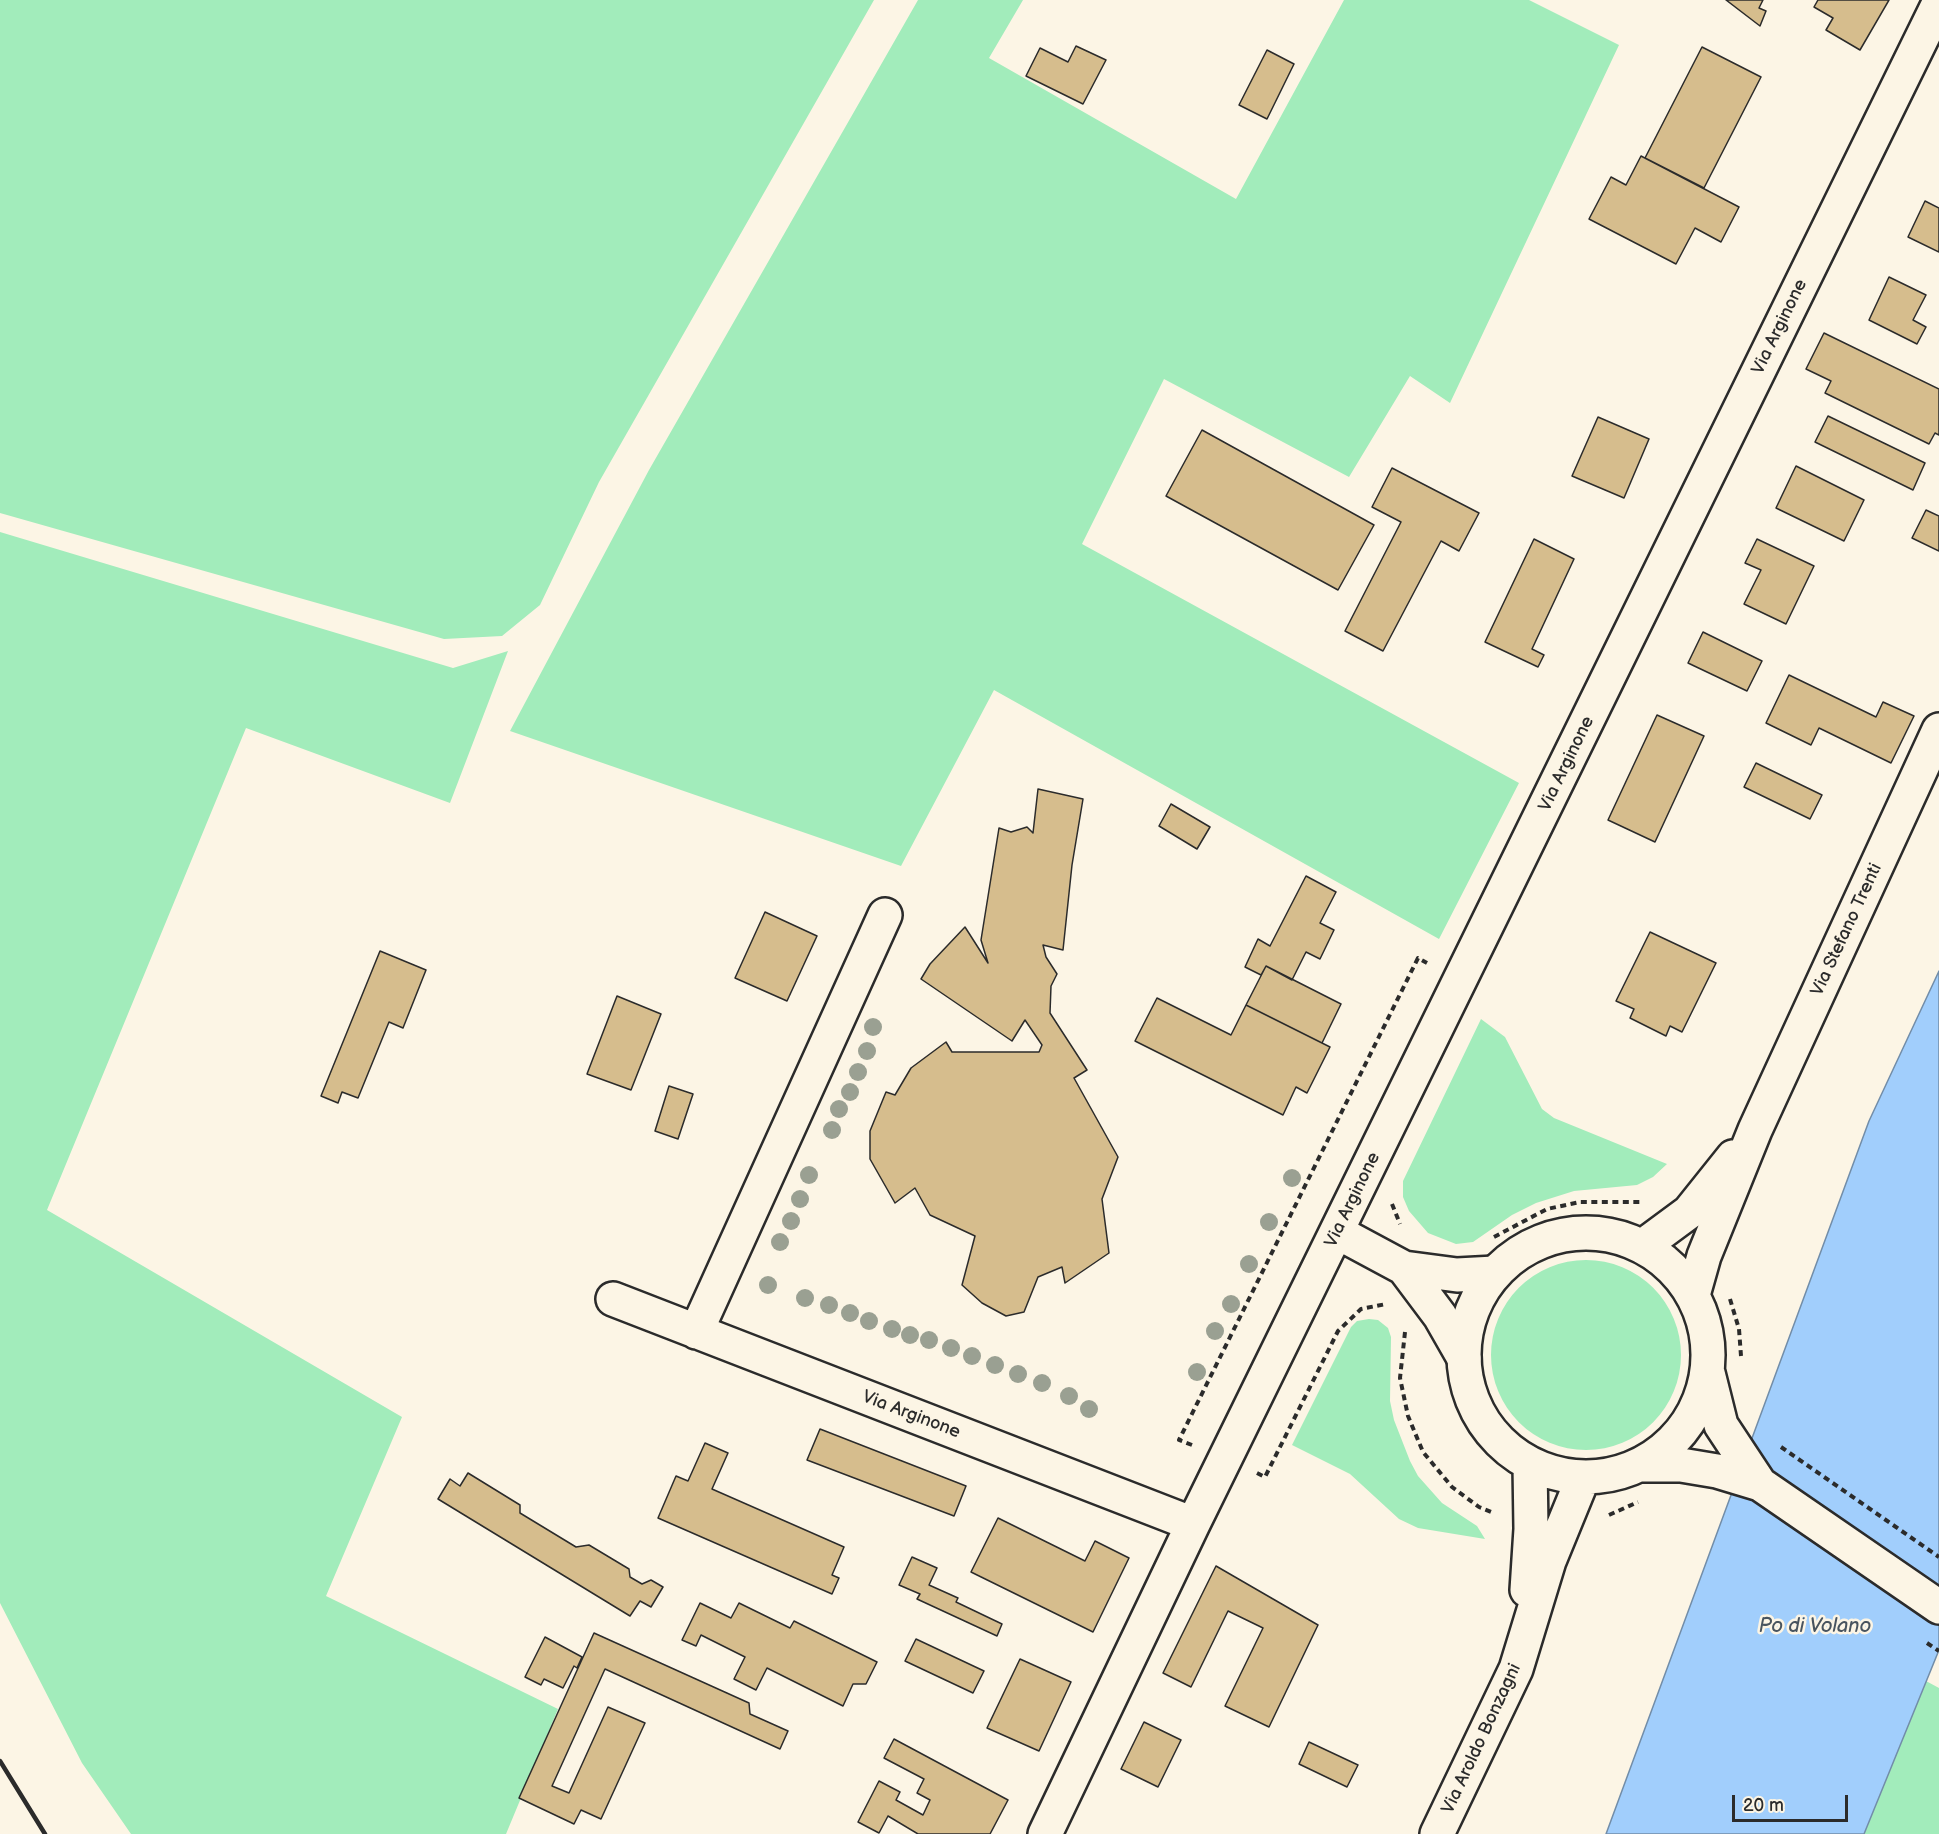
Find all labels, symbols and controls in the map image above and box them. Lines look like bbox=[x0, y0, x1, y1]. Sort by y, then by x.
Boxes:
street label: Via Arginone bbox=[1748, 276, 1812, 378]
street label: Via Arginone bbox=[1535, 713, 1599, 815]
street label: Via Stefano Trenti bbox=[1807, 860, 1887, 1000]
street label: Via Arginone bbox=[1321, 1149, 1385, 1251]
street label: Via Arginone bbox=[859, 1386, 963, 1444]
water label: Po di Volano bbox=[1759, 1615, 1871, 1639]
street label: Via Aroldo Bonzagni bbox=[1438, 1661, 1526, 1817]
scale bar bbox=[1735, 1783, 1850, 1821]
text: 20 m bbox=[1743, 1795, 1784, 1816]

